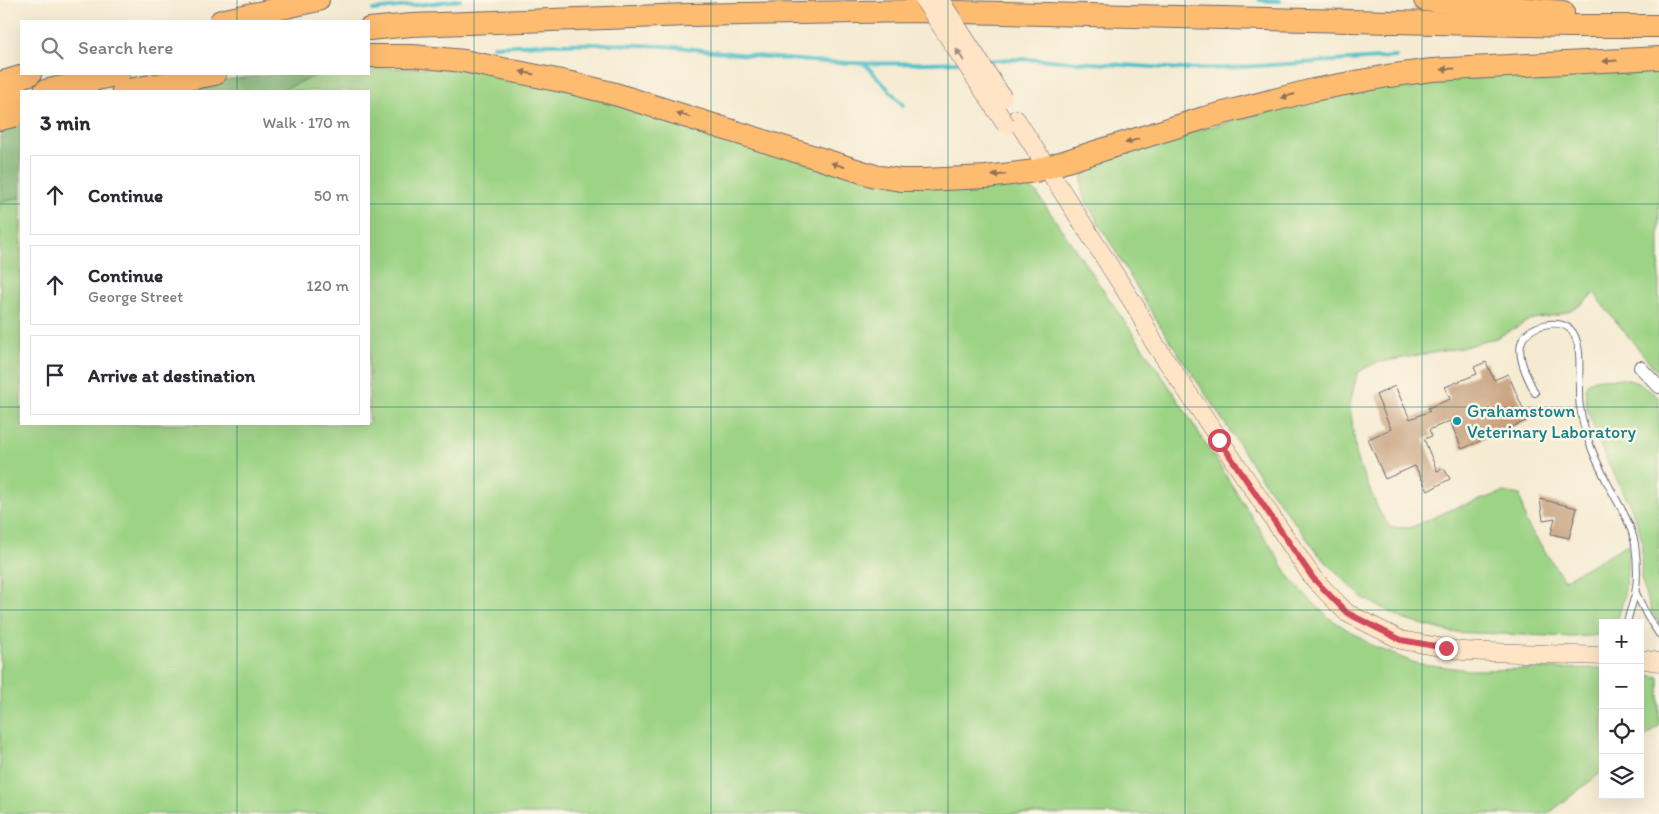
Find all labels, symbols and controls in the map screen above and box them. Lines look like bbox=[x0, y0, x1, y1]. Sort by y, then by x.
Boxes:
search box bbox=[20, 20, 370, 75]
icon: search bbox=[38, 34, 66, 62]
text: Search here bbox=[78, 36, 173, 59]
one-way arrow bbox=[955, 49, 965, 62]
one-way arrow bbox=[1602, 57, 1618, 65]
one-way arrow bbox=[1440, 65, 1456, 73]
one-way arrow bbox=[519, 69, 534, 77]
one-way arrow bbox=[1281, 92, 1296, 100]
text: 3 min bbox=[40, 110, 90, 135]
one-way arrow bbox=[676, 111, 691, 118]
text: Walk · 170 m bbox=[263, 113, 350, 132]
one-way arrow bbox=[1124, 138, 1139, 146]
one-way arrow bbox=[830, 161, 845, 169]
one-way arrow bbox=[990, 171, 1006, 179]
icon: ahead bbox=[41, 181, 69, 209]
text: Continue bbox=[88, 184, 163, 207]
text: 50 m bbox=[314, 186, 349, 205]
text: Continue bbox=[88, 264, 163, 287]
icon: ahead bbox=[41, 271, 69, 299]
text: 120 m bbox=[306, 276, 349, 295]
text: George Street bbox=[88, 287, 183, 306]
icon: arrive bbox=[41, 361, 69, 389]
text: Arrive at destination bbox=[88, 364, 255, 387]
place label: Grahamstown Veterinary Laboratory bbox=[1467, 400, 1636, 443]
marker: Grahamstown Veterinary Laboratory bbox=[1451, 415, 1463, 427]
route start bbox=[1208, 429, 1231, 452]
map controls bbox=[1599, 619, 1644, 799]
button: + bbox=[1599, 619, 1644, 664]
route end bbox=[1435, 637, 1458, 660]
button: − bbox=[1599, 664, 1644, 709]
button: locate bbox=[1599, 709, 1644, 754]
button: layers bbox=[1599, 754, 1644, 799]

